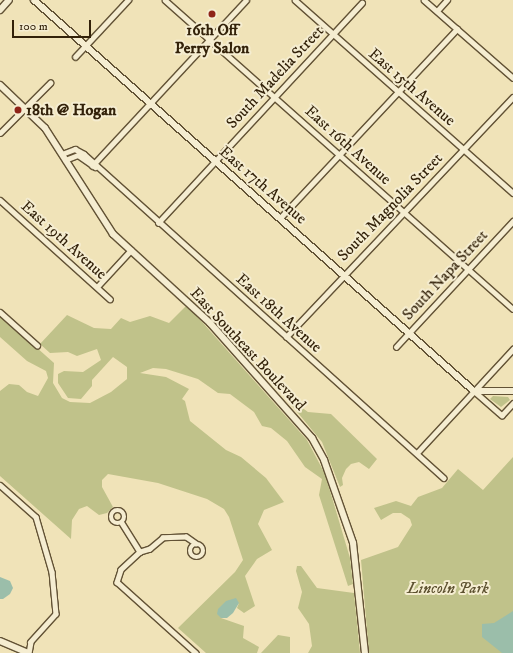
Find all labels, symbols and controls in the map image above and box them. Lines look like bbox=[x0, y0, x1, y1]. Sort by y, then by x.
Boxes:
marker: 16th Off Perry Salon bbox=[207, 9, 217, 19]
scale bar bbox=[14, 12, 93, 38]
text: 100 m bbox=[19, 19, 48, 34]
place label: 16th Off Perry Salon bbox=[175, 20, 249, 58]
street label: South Madelia Street bbox=[222, 21, 328, 133]
street label: East 15th Avenue bbox=[365, 44, 459, 130]
place label: 18th @ Hogan bbox=[26, 100, 116, 120]
street label: East 16th Avenue bbox=[301, 101, 395, 189]
marker: 18th @ Hogan bbox=[13, 105, 23, 115]
street label: East 17th Avenue bbox=[215, 142, 311, 228]
street label: South Magnolia Street bbox=[333, 149, 447, 265]
street label: East 19th Avenue bbox=[17, 196, 111, 284]
street label: South Napa Street bbox=[398, 226, 492, 324]
street label: East 18th Avenue bbox=[232, 269, 326, 357]
street label: East Southeast Boulevard bbox=[186, 283, 310, 415]
park label: Lincoln Park bbox=[407, 578, 489, 598]

